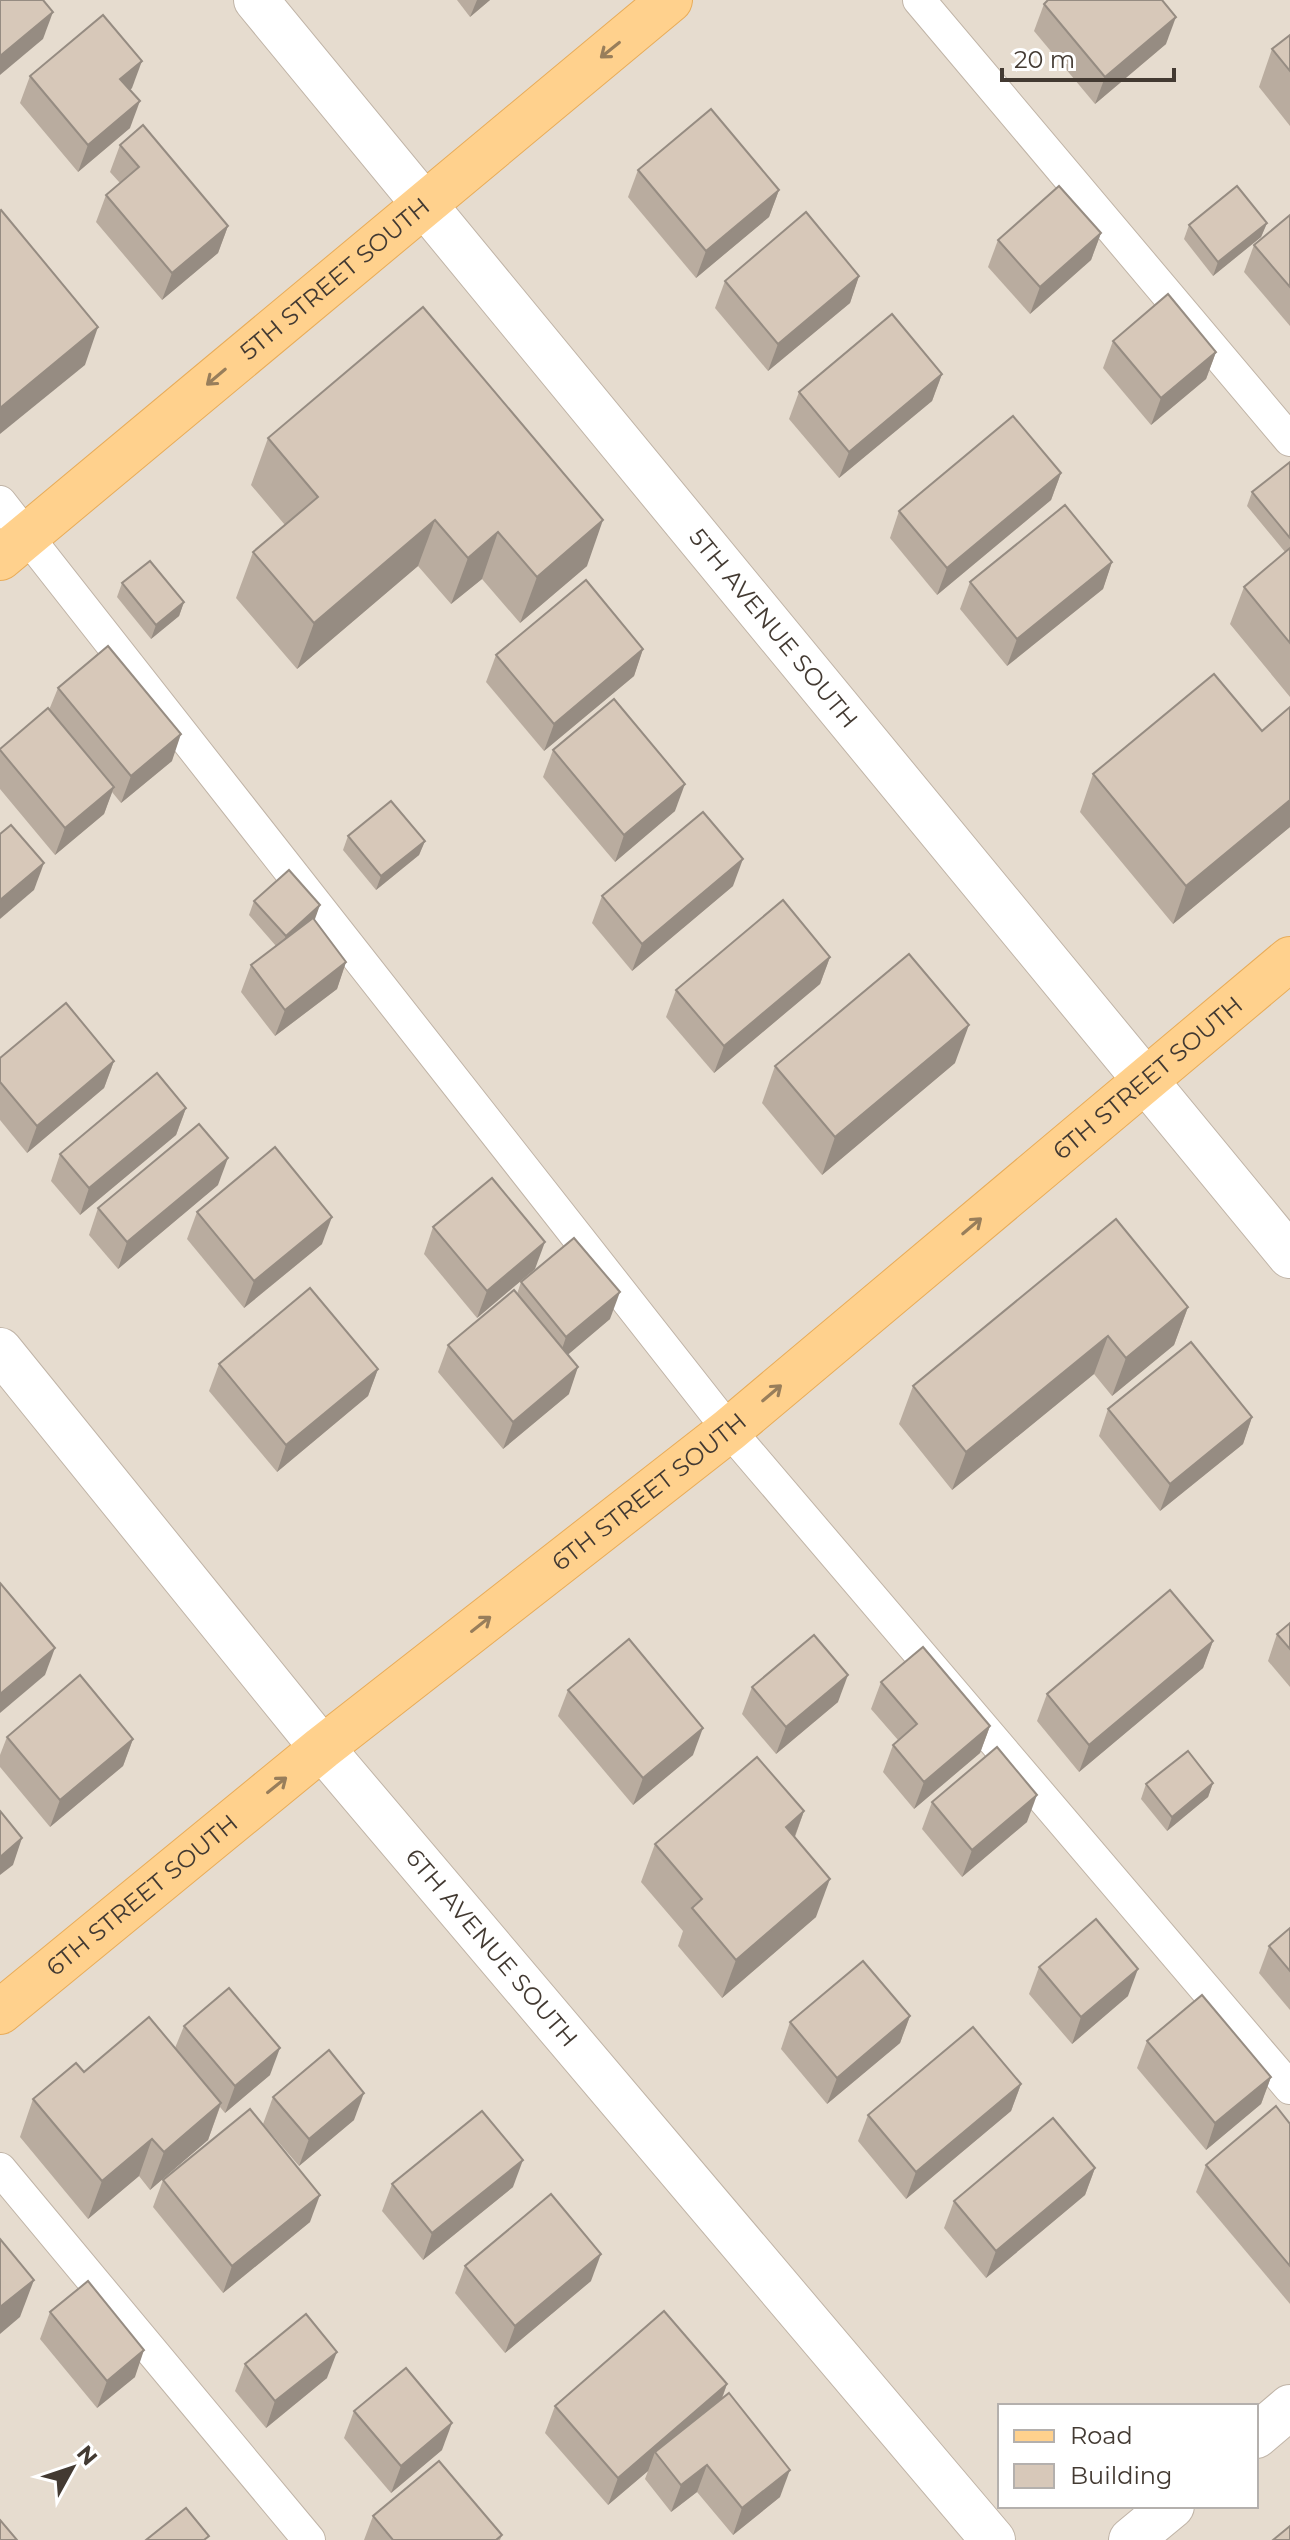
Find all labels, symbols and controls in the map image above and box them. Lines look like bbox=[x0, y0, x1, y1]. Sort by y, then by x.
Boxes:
scale bar bbox=[1002, 32, 1174, 82]
one-way arrow bbox=[600, 41, 621, 59]
text: 20 m bbox=[1014, 45, 1075, 74]
street label: 5TH STREET SOUTH bbox=[234, 191, 435, 366]
one-way arrow bbox=[207, 368, 227, 386]
street label: 5TH AVENUE SOUTH bbox=[683, 523, 864, 734]
street label: 6TH STREET SOUTH bbox=[1047, 990, 1248, 1166]
one-way arrow bbox=[961, 1217, 982, 1235]
one-way arrow bbox=[762, 1384, 782, 1402]
street label: 6TH STREET SOUTH bbox=[546, 1407, 752, 1577]
one-way arrow bbox=[469, 1615, 491, 1632]
one-way arrow bbox=[266, 1776, 286, 1794]
street label: 6TH STREET SOUTH bbox=[40, 1808, 243, 1982]
street label: 6TH AVENUE SOUTH bbox=[400, 1843, 584, 2053]
legend bbox=[998, 2404, 1258, 2508]
text: Road bbox=[1070, 2421, 1133, 2450]
north arrow bbox=[32, 2428, 112, 2508]
text: N bbox=[71, 2440, 103, 2471]
text: Building bbox=[1070, 2461, 1173, 2490]

